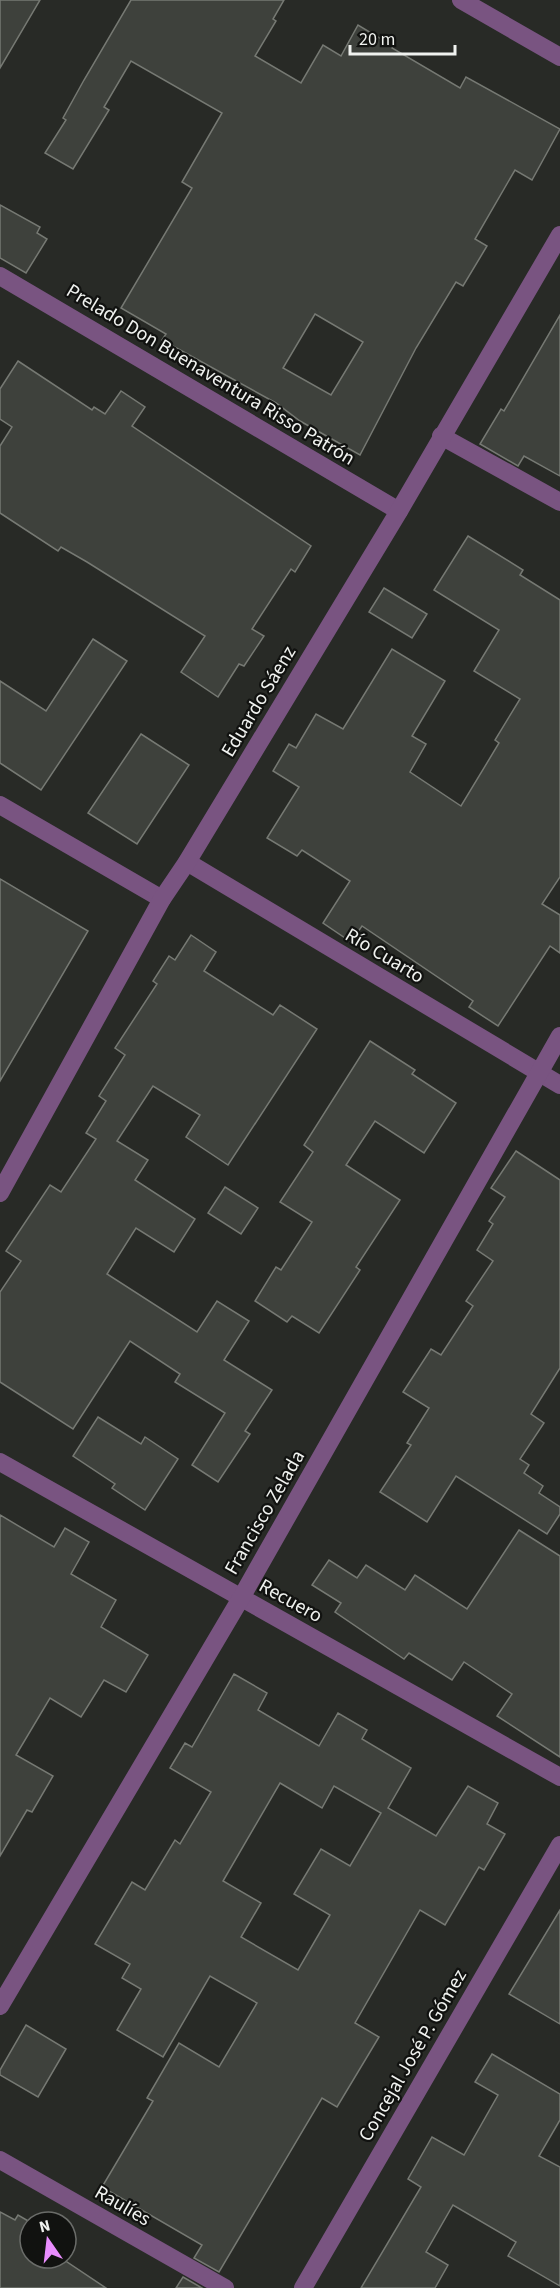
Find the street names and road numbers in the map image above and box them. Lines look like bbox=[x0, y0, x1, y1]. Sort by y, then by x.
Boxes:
street label: Prelado Don Buenaventura Risso Patrón bbox=[61, 277, 360, 472]
street label: Eduardo Sáenz bbox=[215, 641, 303, 762]
street label: Río Cuarto bbox=[340, 921, 429, 990]
street label: Francisco Zelada bbox=[218, 1445, 312, 1580]
street label: Recuero bbox=[254, 1572, 327, 1630]
street label: Concejal José P. Gómez bbox=[352, 1964, 474, 2147]
street label: Raulíes bbox=[89, 2179, 156, 2233]

